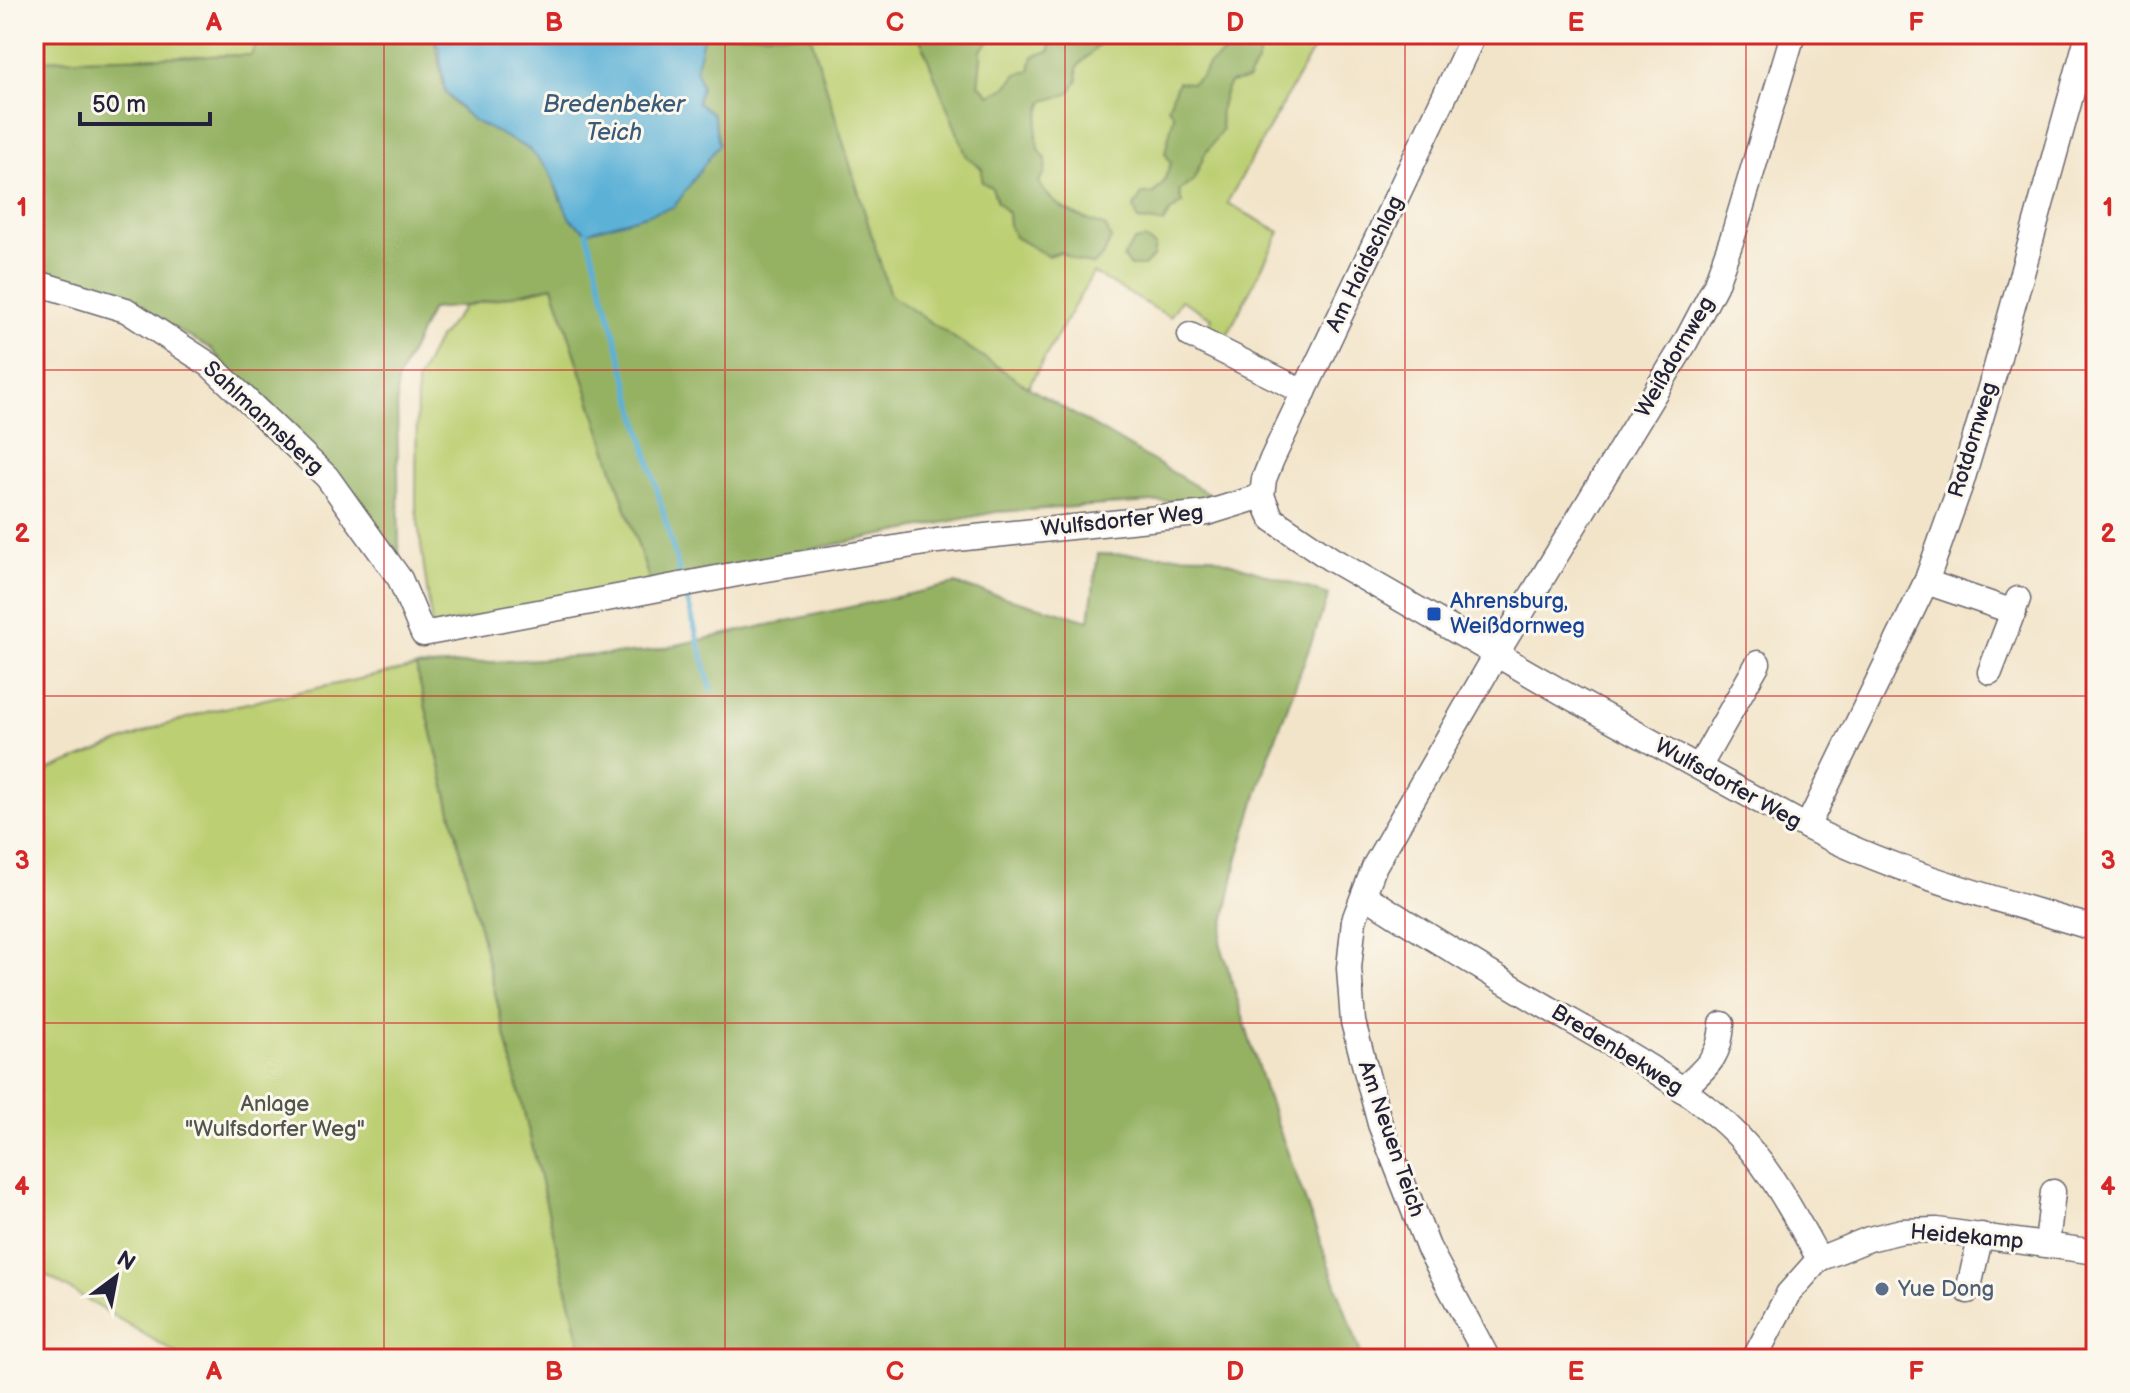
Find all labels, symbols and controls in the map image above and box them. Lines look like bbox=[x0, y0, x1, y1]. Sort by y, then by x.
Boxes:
text: A bbox=[205, 8, 222, 39]
text: B bbox=[545, 8, 563, 39]
text: C bbox=[886, 8, 904, 39]
text: D bbox=[1226, 8, 1244, 39]
text: E bbox=[1568, 8, 1585, 39]
text: F bbox=[1908, 8, 1924, 39]
scale bar bbox=[80, 76, 210, 126]
text: 50 m bbox=[92, 90, 146, 119]
water label: Bredenbeker Teich bbox=[543, 90, 687, 147]
street label: Am Haidschlag bbox=[1320, 191, 1410, 337]
text: 1 bbox=[17, 193, 27, 224]
text: 1 bbox=[2103, 193, 2113, 224]
street label: Weißdornweg bbox=[1630, 292, 1720, 422]
street label: Sahlmannsberg bbox=[197, 355, 329, 481]
street label: Rotdornweg bbox=[1943, 379, 2003, 501]
street label: Wulfsdorfer Weg bbox=[1039, 499, 1205, 543]
text: 2 bbox=[14, 519, 30, 550]
text: 2 bbox=[2100, 519, 2116, 550]
place label: Ahrensburg, Weißdornweg bbox=[1450, 588, 1585, 640]
marker: Ahrensburg, Weißdornweg bbox=[1425, 605, 1443, 623]
street label: Wulfsdorfer Weg bbox=[1650, 733, 1806, 835]
text: 3 bbox=[14, 846, 30, 877]
text: 3 bbox=[2100, 846, 2116, 877]
street label: Bredenbekweg bbox=[1546, 999, 1688, 1101]
street label: Am Neuen Teich bbox=[1352, 1057, 1430, 1221]
park label: Anlage "Wulfsdorfer Weg" bbox=[185, 1091, 365, 1143]
text: 4 bbox=[14, 1172, 30, 1203]
text: 4 bbox=[2100, 1172, 2116, 1203]
street label: Heidekamp bbox=[1909, 1219, 2025, 1255]
north arrow bbox=[76, 1237, 156, 1317]
text: N bbox=[112, 1245, 140, 1277]
place label: Yue Dong bbox=[1897, 1276, 1994, 1303]
marker: Yue Dong bbox=[1873, 1280, 1891, 1298]
text: A bbox=[205, 1357, 222, 1388]
text: B bbox=[545, 1357, 563, 1388]
text: C bbox=[886, 1357, 904, 1388]
text: D bbox=[1226, 1357, 1244, 1388]
text: E bbox=[1568, 1357, 1585, 1388]
text: F bbox=[1908, 1357, 1924, 1388]

